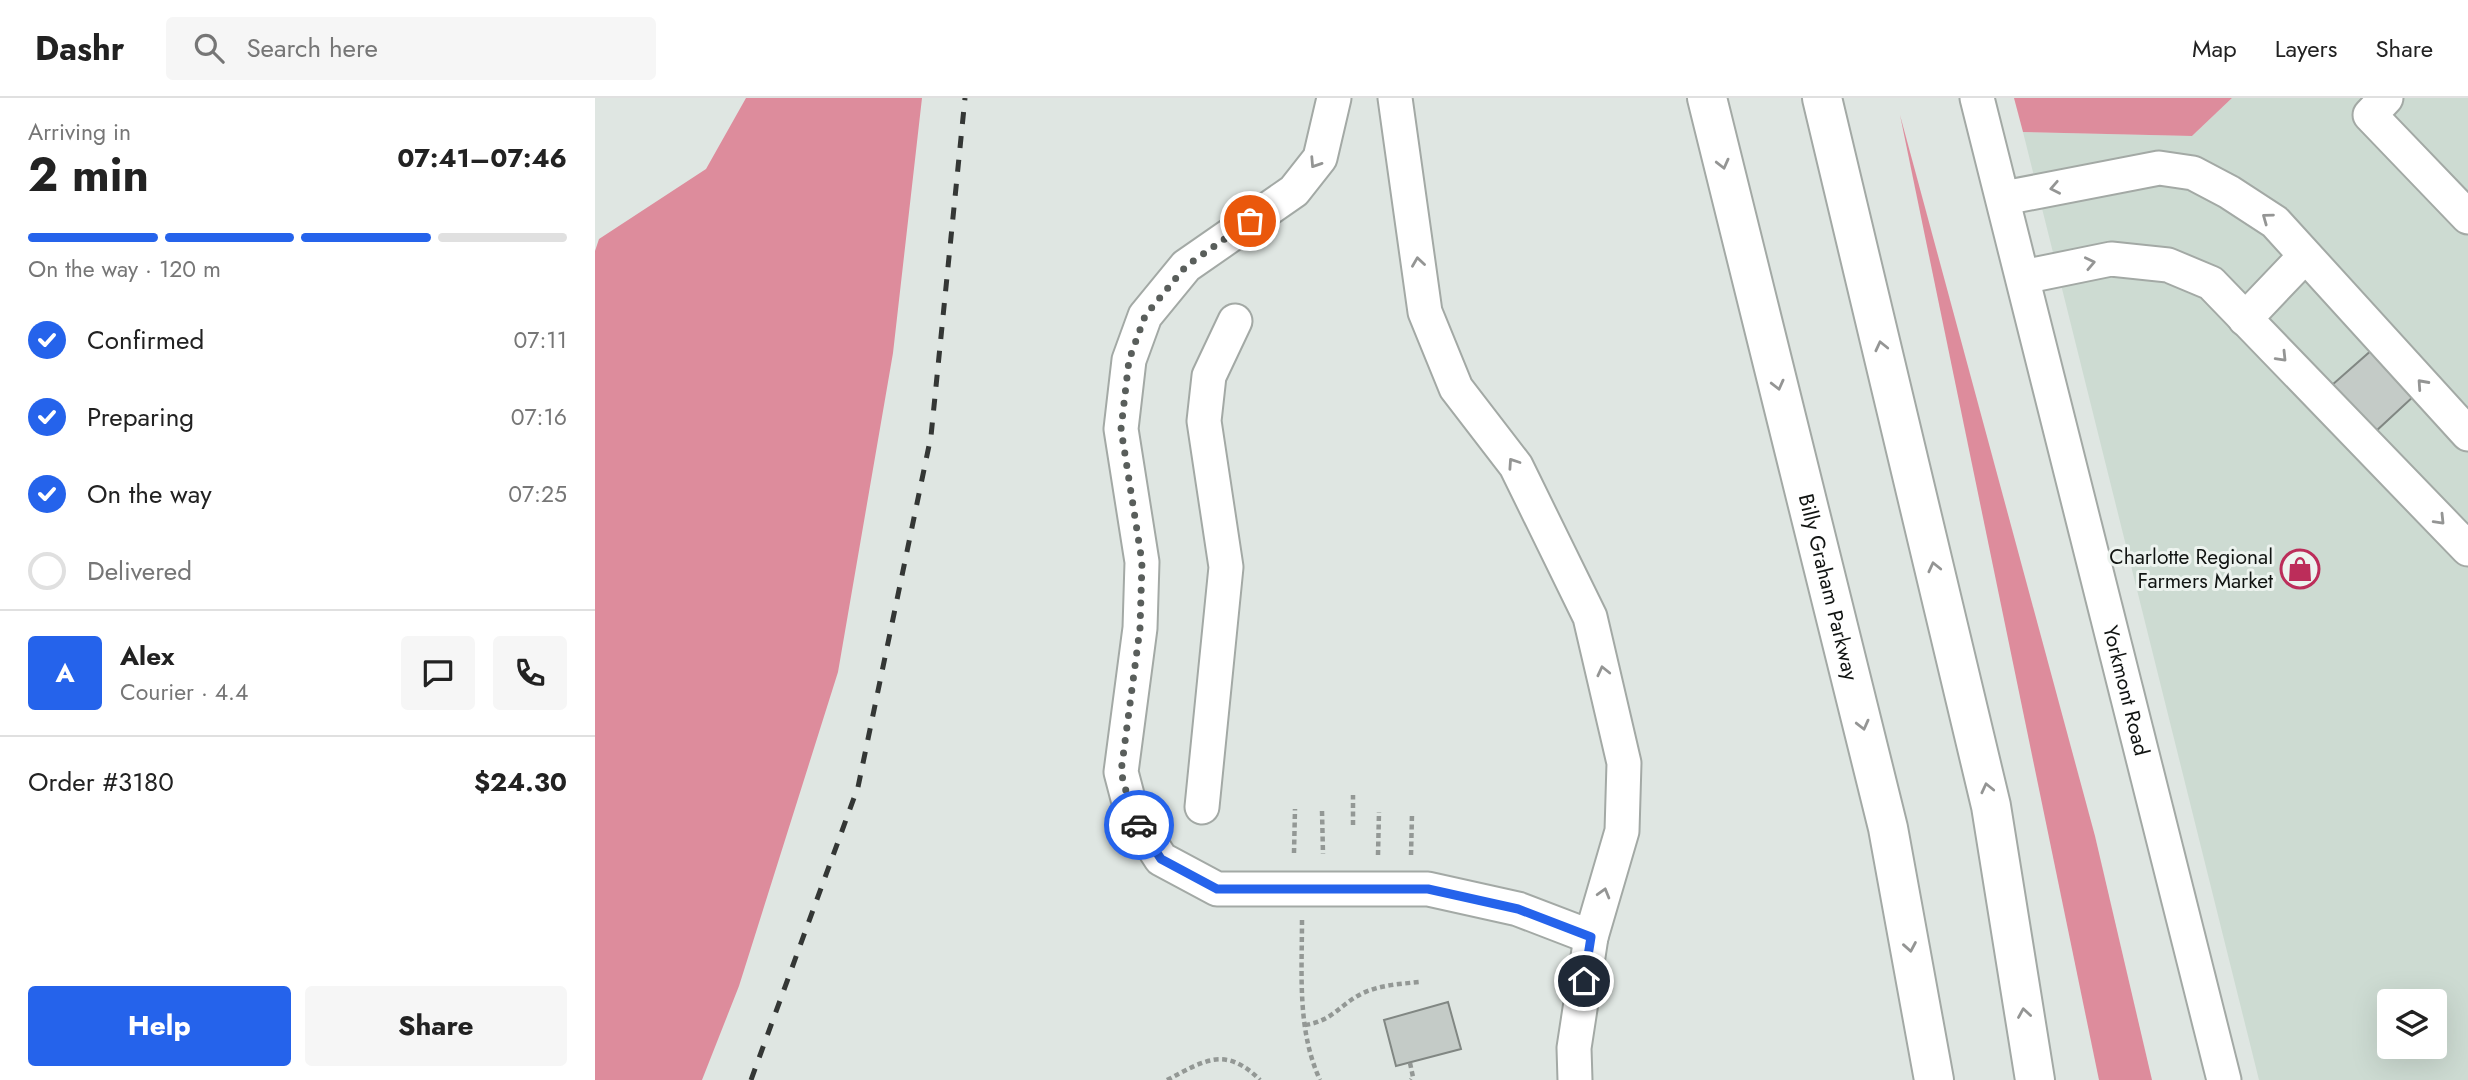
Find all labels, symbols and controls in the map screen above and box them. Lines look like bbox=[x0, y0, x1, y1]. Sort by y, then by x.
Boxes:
search box bbox=[166, 17, 656, 80]
text: Dashr bbox=[35, 25, 124, 72]
icon: search bbox=[190, 29, 228, 67]
text: Search here bbox=[246, 29, 378, 67]
text: Map bbox=[2192, 31, 2237, 66]
text: Layers bbox=[2275, 31, 2337, 66]
text: Share bbox=[2375, 31, 2433, 66]
text: Arriving in bbox=[28, 115, 131, 149]
text: 07:41–07:46 bbox=[397, 139, 567, 177]
text: 2 min bbox=[28, 142, 149, 208]
one-way arrow bbox=[1311, 155, 1323, 168]
one-way arrow bbox=[1715, 158, 1729, 170]
one-way arrow bbox=[2049, 180, 2061, 195]
pin bbox=[1220, 191, 1280, 251]
icon: bag bbox=[1231, 202, 1269, 240]
one-way arrow bbox=[2262, 214, 2275, 226]
text: On the way · 120 m bbox=[28, 252, 221, 286]
one-way arrow bbox=[1410, 256, 1425, 268]
one-way arrow bbox=[2084, 256, 2096, 271]
icon: check bbox=[28, 321, 66, 359]
text: Confirmed bbox=[87, 321, 204, 359]
text: 07:11 bbox=[514, 323, 567, 357]
one-way arrow bbox=[1875, 340, 1889, 352]
one-way arrow bbox=[2274, 349, 2287, 362]
one-way arrow bbox=[1770, 379, 1784, 391]
one-way arrow bbox=[2418, 379, 2430, 392]
icon: check bbox=[28, 398, 66, 436]
text: Preparing bbox=[87, 398, 194, 436]
text: 07:16 bbox=[511, 400, 567, 434]
one-way arrow bbox=[1509, 458, 1521, 471]
icon: check bbox=[28, 475, 66, 513]
text: On the way bbox=[87, 475, 212, 513]
text: 07:25 bbox=[508, 477, 567, 511]
street label: Billy Graham Parkway bbox=[1791, 491, 1866, 684]
one-way arrow bbox=[2432, 512, 2445, 525]
place label: Charlotte Regional Farmers Market bbox=[2109, 542, 2273, 596]
shop icon: Charlotte Regional Farmers Market bbox=[2279, 548, 2321, 590]
text: Delivered bbox=[87, 552, 192, 590]
one-way arrow bbox=[1928, 561, 1942, 573]
street label: Yorkmont Road bbox=[2095, 622, 2157, 759]
button: chat bbox=[401, 636, 475, 710]
button: phone bbox=[493, 636, 567, 710]
text: Alex bbox=[120, 637, 174, 675]
text: A bbox=[55, 654, 75, 692]
one-way arrow bbox=[1596, 665, 1611, 677]
text: Courier · 4.4 bbox=[120, 675, 248, 709]
one-way arrow bbox=[1855, 719, 1869, 731]
text: Order #3180 bbox=[28, 763, 174, 801]
text: $24.30 bbox=[474, 763, 567, 801]
one-way arrow bbox=[1980, 782, 1995, 794]
courier bbox=[1104, 790, 1174, 860]
icon: car bbox=[1120, 806, 1158, 844]
one-way arrow bbox=[1595, 888, 1610, 900]
one-way arrow bbox=[1902, 941, 1917, 953]
pin bbox=[1554, 951, 1614, 1011]
icon: home bbox=[1565, 962, 1603, 1000]
button: Help bbox=[28, 986, 291, 1066]
button: Share bbox=[305, 986, 567, 1066]
map controls bbox=[2377, 989, 2447, 1059]
button: layers bbox=[2377, 989, 2447, 1059]
one-way arrow bbox=[2017, 1007, 2032, 1019]

